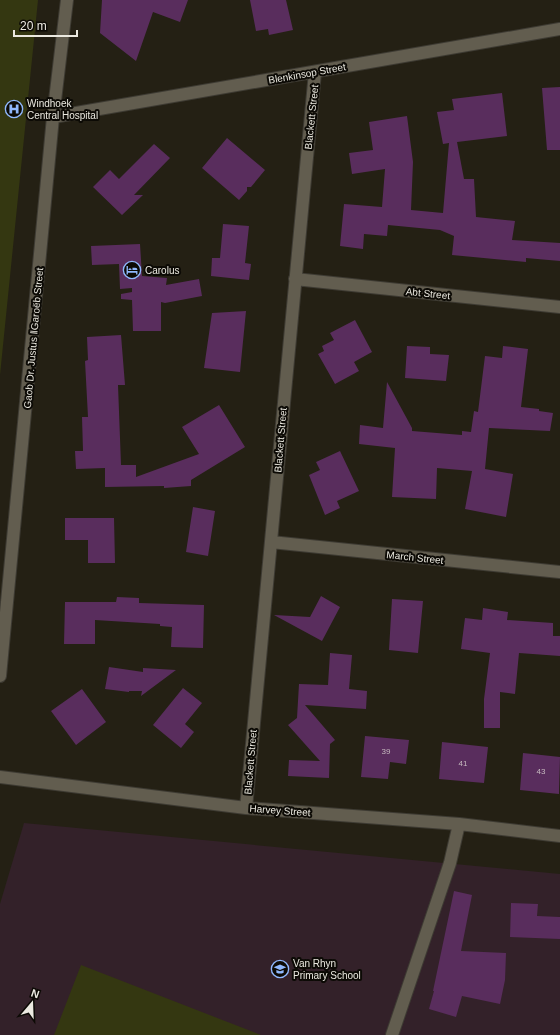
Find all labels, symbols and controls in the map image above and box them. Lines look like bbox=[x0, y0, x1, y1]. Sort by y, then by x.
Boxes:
scale bar bbox=[14, 12, 77, 38]
text: 20 m bbox=[20, 19, 47, 33]
street label: Blenkinsop Street bbox=[268, 61, 347, 86]
street label: Blackett Street bbox=[303, 84, 320, 150]
place label: Windhoek Central Hospital bbox=[27, 98, 98, 121]
hospital icon: Windhoek Central Hospital bbox=[4, 99, 24, 119]
hotel icon: Carolus bbox=[122, 260, 142, 280]
place label: Carolus bbox=[145, 265, 179, 276]
street label: Gaob Dr. Justus ǁGaroëb Street bbox=[22, 267, 45, 409]
street label: Abt Street bbox=[405, 286, 451, 301]
street label: Blackett Street bbox=[272, 407, 289, 473]
street label: March Street bbox=[386, 549, 444, 566]
street label: Blackett Street bbox=[242, 729, 259, 795]
house number: 39 bbox=[382, 747, 391, 756]
house number: 41 bbox=[459, 759, 468, 768]
house number: 43 bbox=[537, 767, 546, 776]
street label: Harvey Street bbox=[249, 803, 311, 818]
place label: Van Rhyn Primary School bbox=[293, 958, 361, 981]
school or university icon: Van Rhyn Primary School bbox=[270, 959, 290, 979]
north arrow bbox=[12, 983, 52, 1023]
text: N bbox=[30, 987, 41, 1001]

